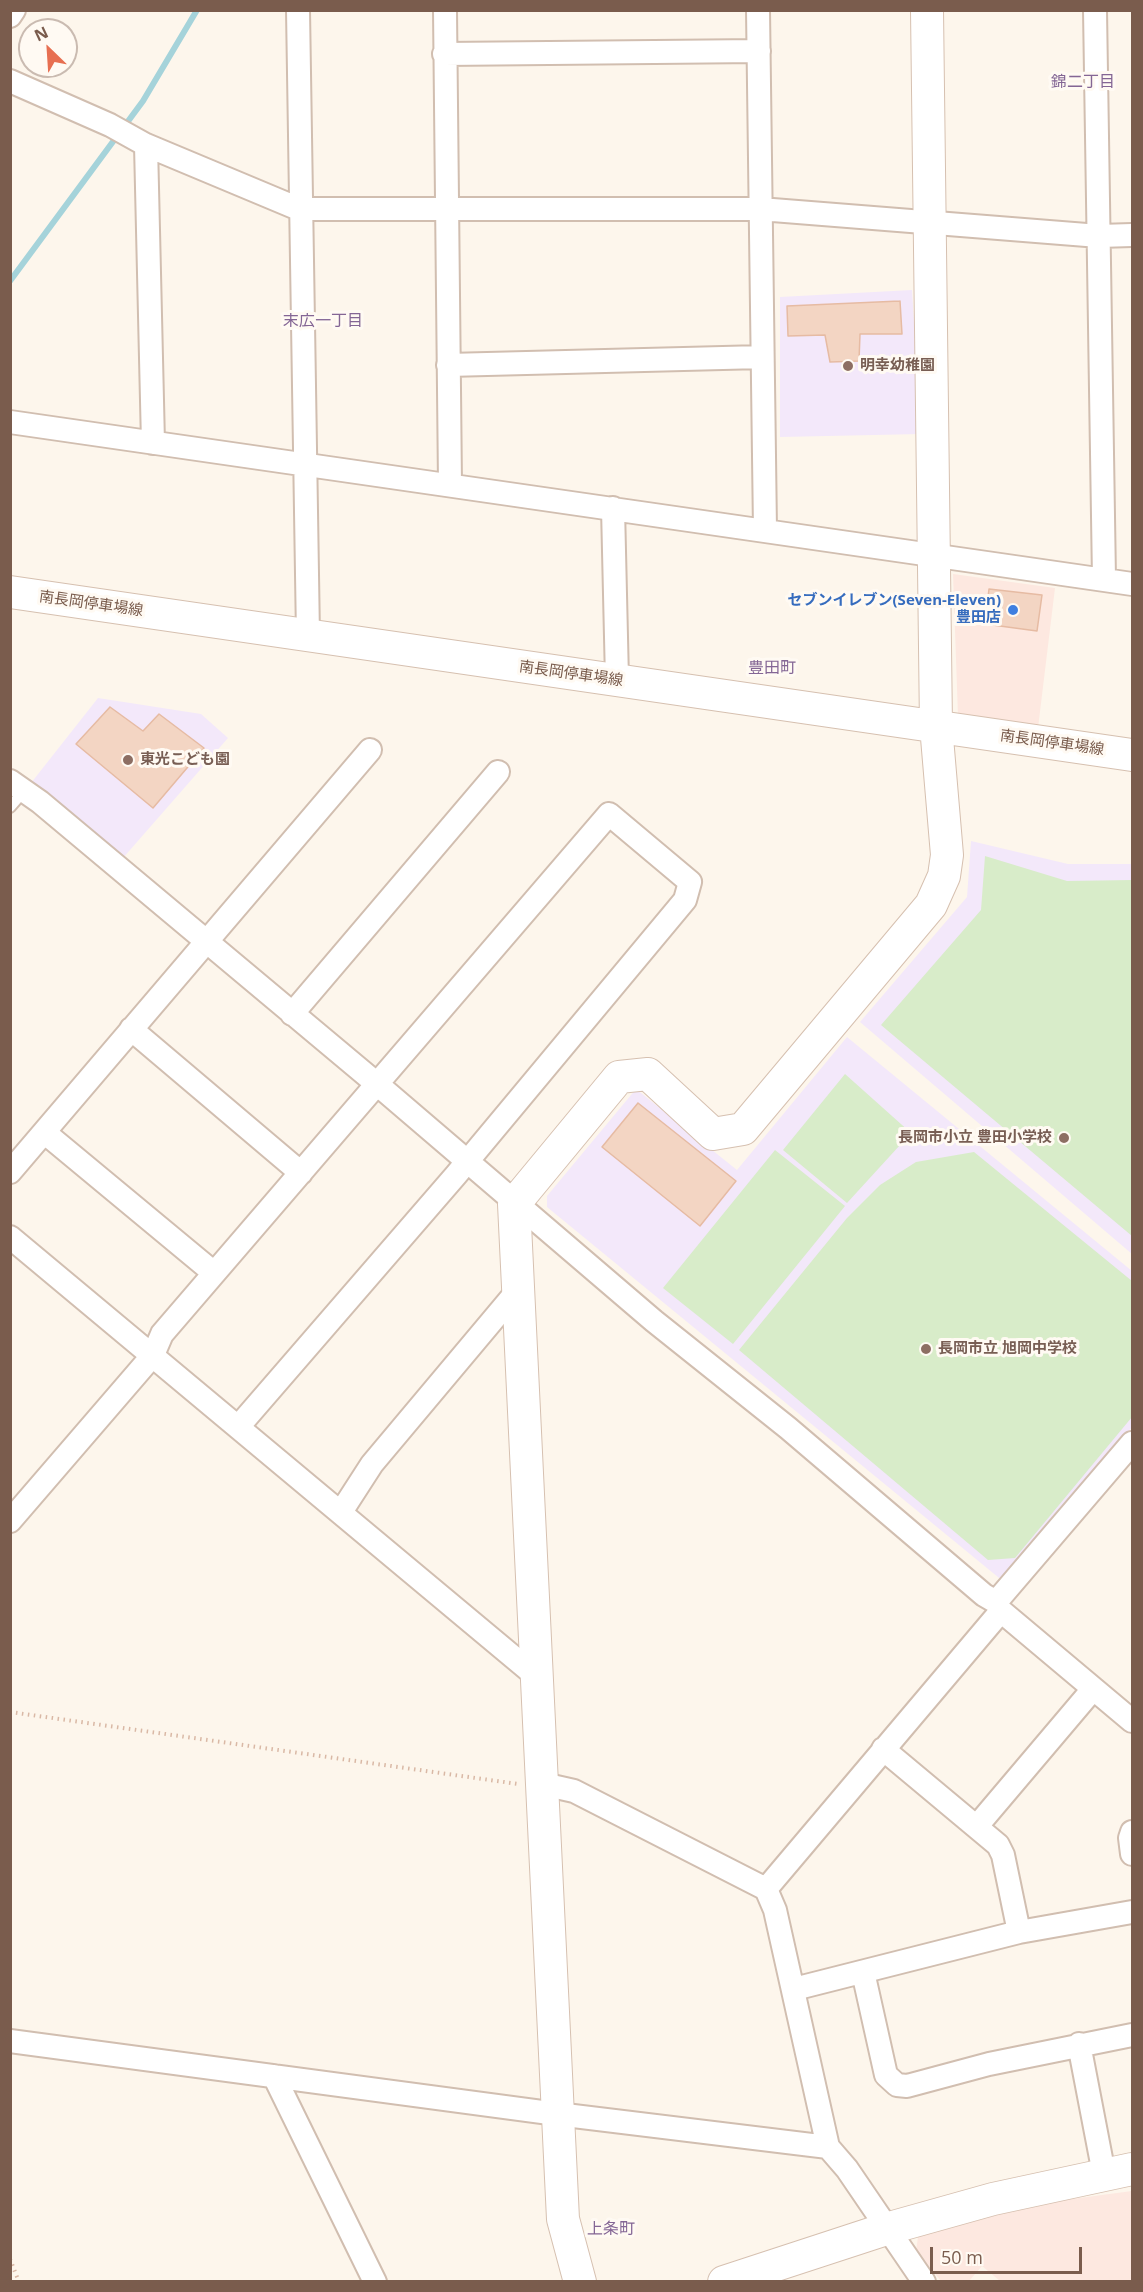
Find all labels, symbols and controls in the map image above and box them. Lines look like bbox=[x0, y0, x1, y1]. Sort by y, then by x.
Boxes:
north arrow bbox=[18, 18, 78, 78]
text: N bbox=[31, 21, 52, 46]
district label: 錦二丁目 bbox=[1051, 72, 1115, 92]
district label: 末広一丁目 bbox=[283, 311, 363, 331]
place label: 明幸幼稚園 bbox=[860, 357, 935, 375]
marker: 明幸幼稚園 bbox=[841, 359, 855, 373]
street label: 南長岡停車場線 bbox=[38, 588, 144, 620]
place label: セブンイレブン(Seven-Eleven) 豊田店 bbox=[788, 592, 1001, 627]
marker: セブンイレブン(Seven-Eleven) 豊田店 bbox=[1006, 603, 1020, 617]
street label: 南長岡停車場線 bbox=[518, 658, 624, 690]
district label: 豊田町 bbox=[748, 658, 796, 678]
street label: 南長岡停車場線 bbox=[999, 727, 1105, 759]
place label: 東光こども園 bbox=[140, 751, 230, 769]
marker: 東光こども園 bbox=[121, 753, 135, 767]
place label: 長岡市小立 豊田小学校 bbox=[898, 1129, 1052, 1147]
marker: 長岡市小立 豊田小学校 bbox=[1057, 1131, 1071, 1145]
place label: 長岡市立 旭岡中学校 bbox=[938, 1340, 1077, 1358]
marker: 長岡市立 旭岡中学校 bbox=[919, 1342, 933, 1356]
district label: 上条町 bbox=[587, 2219, 635, 2239]
scale bar bbox=[933, 2235, 1084, 2273]
text: 50 m bbox=[941, 2245, 983, 2269]

